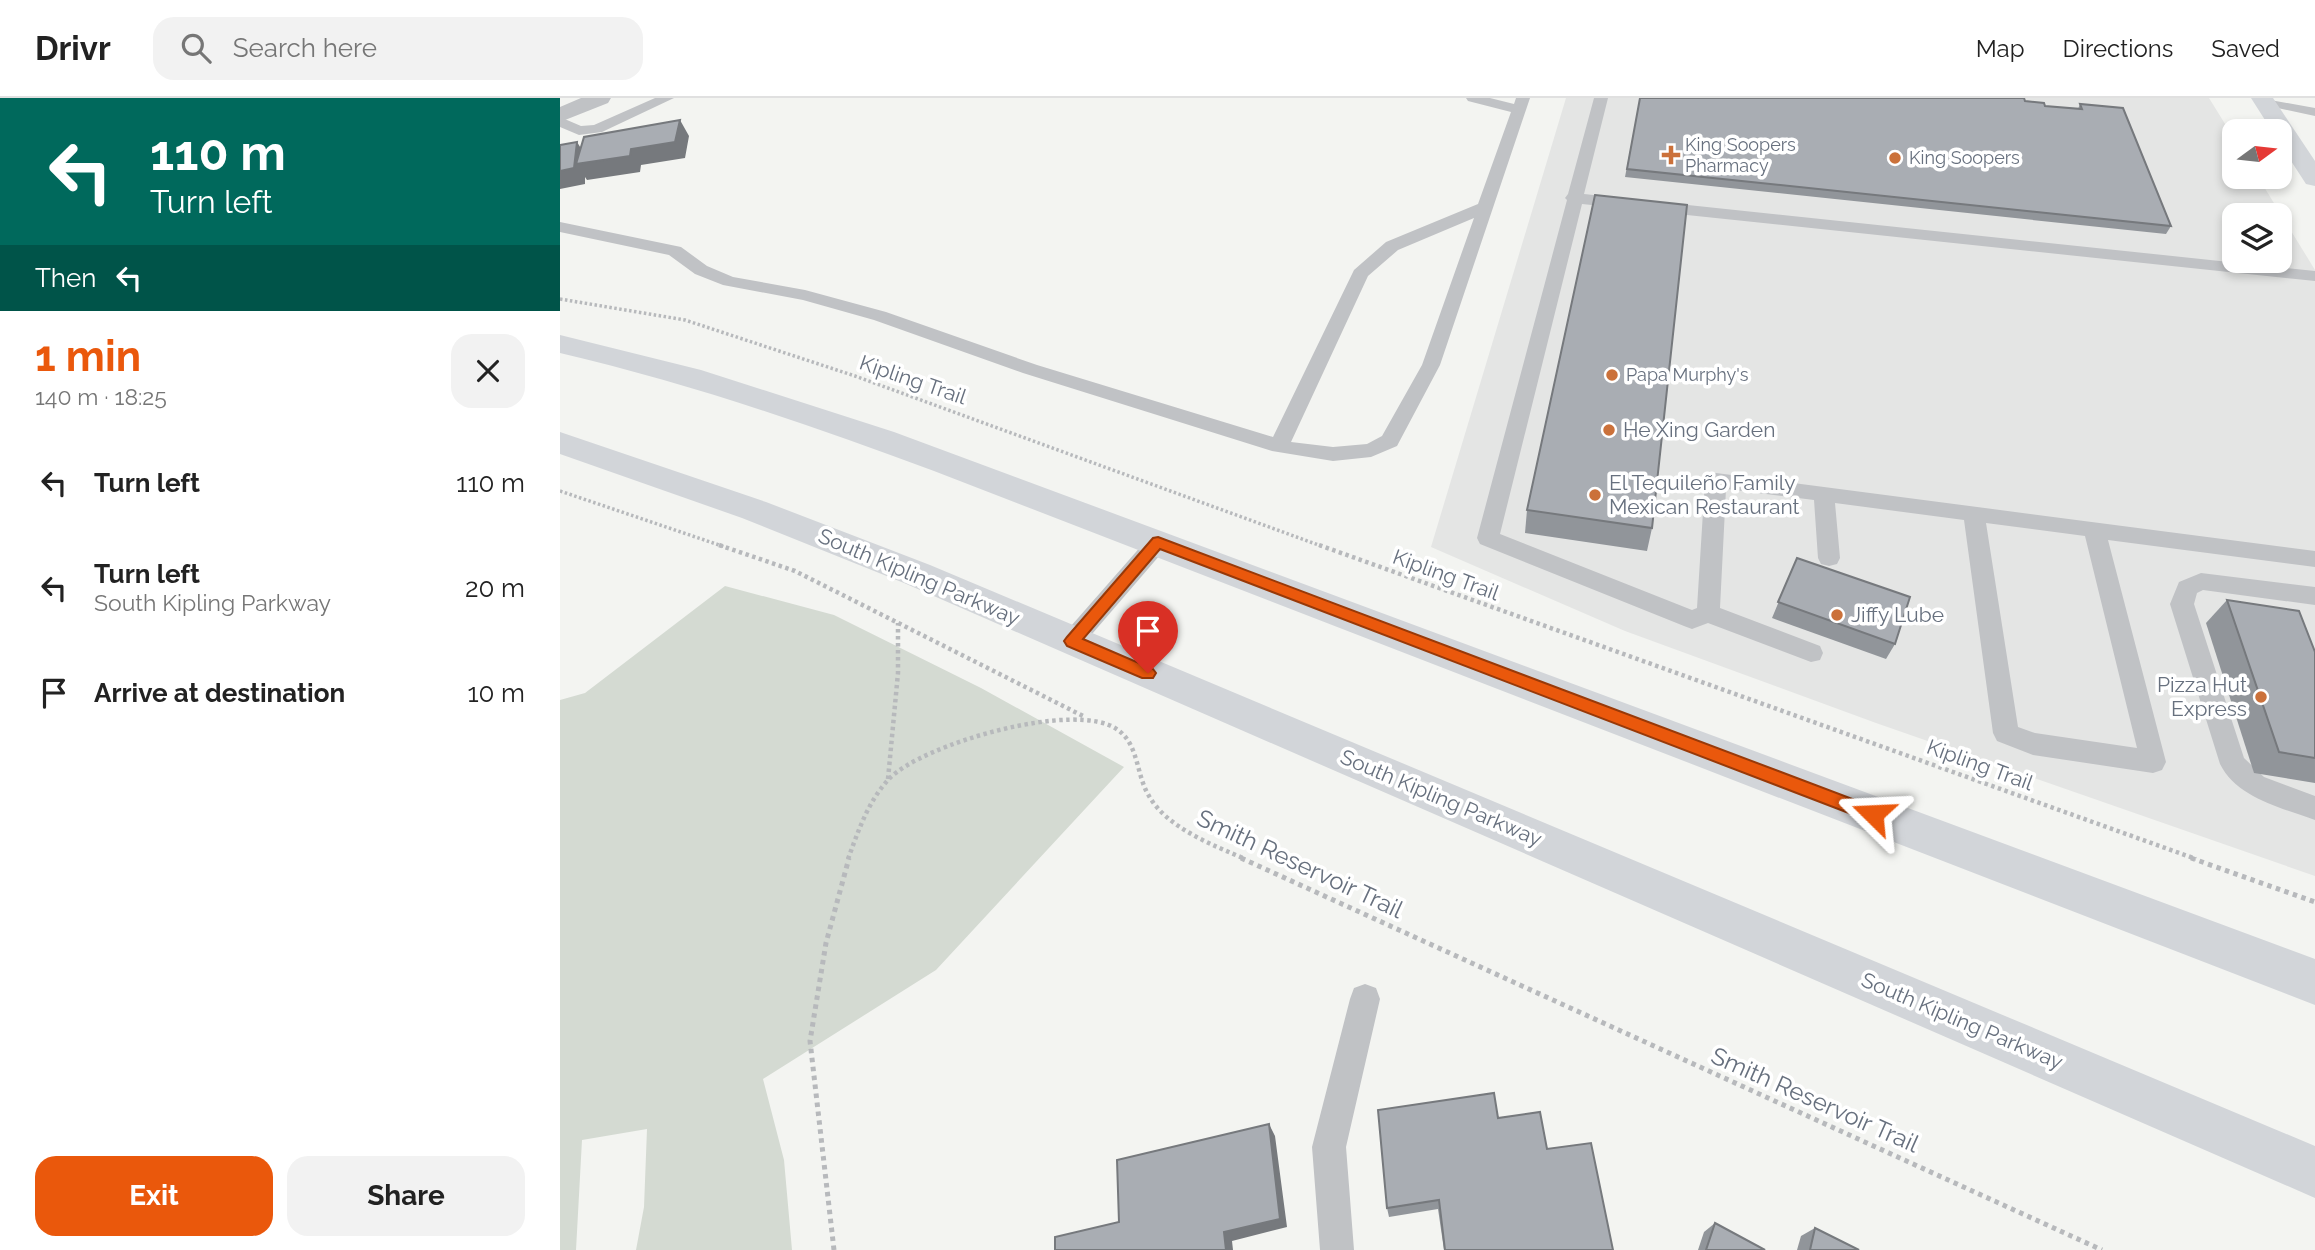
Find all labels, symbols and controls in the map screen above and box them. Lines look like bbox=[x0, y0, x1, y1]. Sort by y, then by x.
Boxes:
search box bbox=[153, 17, 643, 80]
text: Drivr bbox=[35, 29, 111, 68]
icon: search bbox=[177, 29, 215, 67]
text: Search here bbox=[233, 33, 377, 63]
text: Map bbox=[1976, 34, 2025, 63]
text: Directions bbox=[2063, 34, 2173, 63]
text: Saved bbox=[2211, 34, 2280, 63]
north arrow bbox=[2222, 119, 2292, 189]
map controls bbox=[2222, 119, 2292, 273]
text: 110 m bbox=[150, 124, 286, 181]
icon: left bbox=[35, 126, 126, 217]
place label: King Soopers Pharmacy bbox=[1685, 134, 1796, 176]
marker: King Soopers Pharmacy bbox=[1663, 147, 1679, 163]
place label: King Soopers bbox=[1909, 147, 2020, 168]
marker: King Soopers bbox=[1887, 150, 1903, 166]
text: Turn left bbox=[150, 183, 272, 220]
button: layers bbox=[2222, 203, 2292, 273]
icon: left bbox=[110, 259, 148, 297]
text: Then bbox=[35, 263, 96, 293]
text: 1 min bbox=[35, 332, 141, 381]
button: close bbox=[451, 334, 525, 408]
street label: Kipling Trail bbox=[856, 350, 970, 410]
place label: Papa Murphy's bbox=[1626, 364, 1749, 385]
marker: Papa Murphy's bbox=[1604, 367, 1620, 383]
text: 140 m · 18:25 bbox=[35, 383, 167, 410]
place label: He Xing Garden bbox=[1623, 417, 1775, 442]
marker: He Xing Garden bbox=[1601, 422, 1617, 438]
icon: left bbox=[35, 464, 73, 502]
text: Turn left bbox=[94, 468, 200, 498]
text: 110 m bbox=[456, 468, 525, 498]
place label: El Tequileño Family Mexican Restaurant bbox=[1609, 470, 1800, 519]
marker: El Tequileño Family Mexican Restaurant bbox=[1587, 487, 1603, 503]
street label: South Kipling Parkway bbox=[815, 523, 1024, 630]
street label: Kipling Trail bbox=[1390, 544, 1503, 605]
text: Turn left bbox=[94, 559, 200, 589]
icon: left bbox=[35, 569, 73, 607]
text: 20 m bbox=[465, 573, 525, 603]
text: South Kipling Parkway bbox=[94, 589, 331, 616]
pin bbox=[1118, 601, 1178, 673]
place label: Jiffy Lube bbox=[1851, 602, 1944, 627]
marker: Jiffy Lube bbox=[1829, 607, 1845, 623]
icon: arrive bbox=[1129, 612, 1167, 650]
place label: Pizza Hut Express bbox=[2157, 672, 2247, 721]
icon: arrive bbox=[35, 674, 73, 712]
text: Arrive at destination bbox=[94, 678, 345, 708]
text: 10 m bbox=[467, 678, 525, 708]
marker: Pizza Hut Express bbox=[2253, 689, 2269, 705]
street label: Kipling Trail bbox=[1924, 734, 2037, 795]
street label: South Kipling Parkway bbox=[1337, 744, 1546, 851]
position arrow bbox=[1836, 777, 1910, 851]
street label: Smith Reservoir Trail bbox=[1192, 803, 1408, 924]
street label: South Kipling Parkway bbox=[1858, 967, 2067, 1074]
street label: Smith Reservoir Trail bbox=[1707, 1041, 1924, 1159]
button: Exit bbox=[35, 1156, 273, 1236]
button: Share bbox=[287, 1156, 525, 1236]

